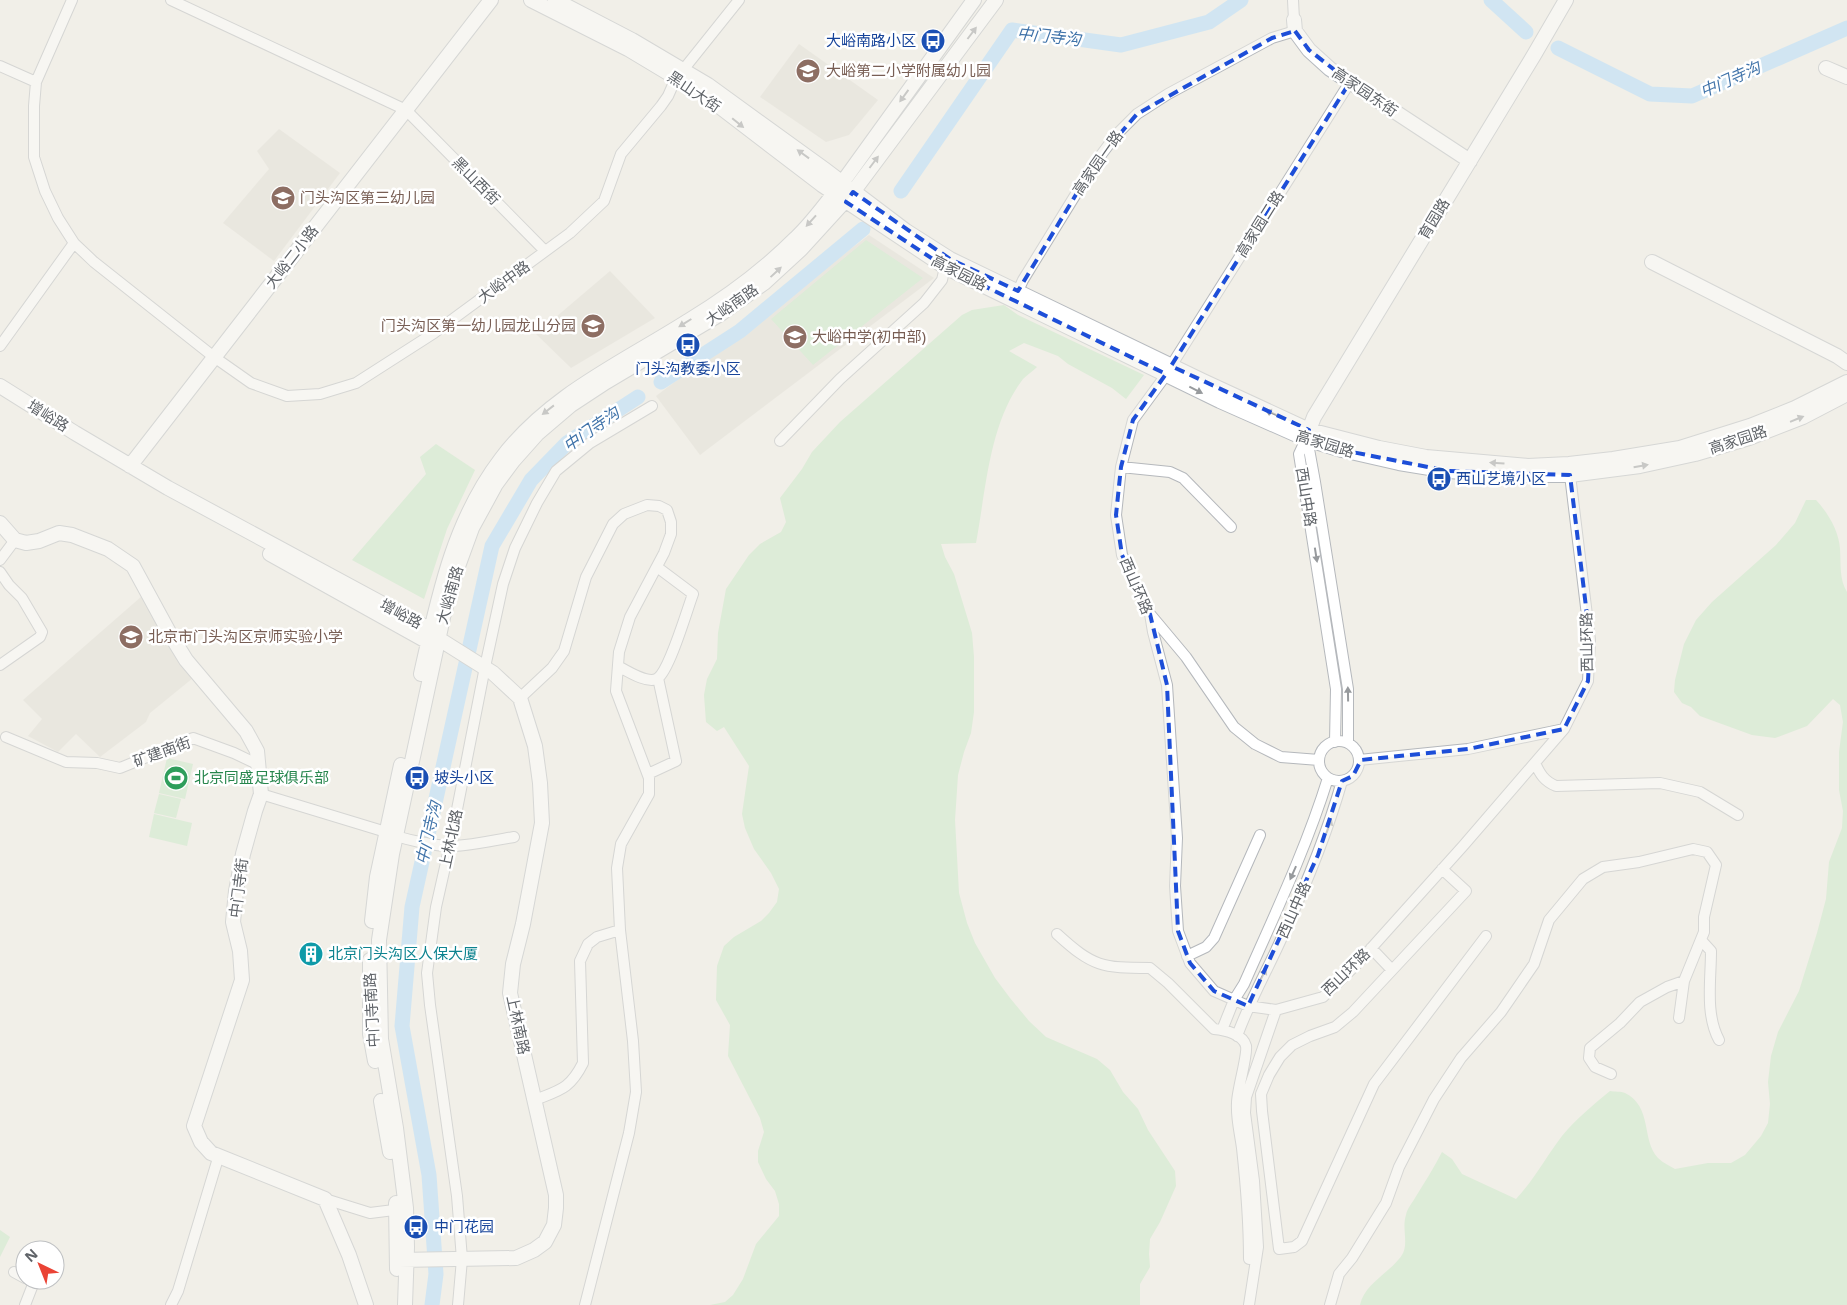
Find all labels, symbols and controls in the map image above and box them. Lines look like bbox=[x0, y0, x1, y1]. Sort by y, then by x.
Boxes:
water label: 中门寺沟 bbox=[1016, 22, 1084, 50]
one-way arrow bbox=[967, 26, 977, 40]
bus stop icon: 大峪南路小区 bbox=[920, 28, 946, 54]
place label: 大峪南路小区 bbox=[826, 30, 916, 50]
water label: 中门寺沟 bbox=[1696, 55, 1766, 102]
school or university icon: 大峪第二小学附属幼儿园 bbox=[795, 58, 821, 84]
place label: 大峪第二小学附属幼儿园 bbox=[826, 60, 991, 80]
street label: 高家园东街 bbox=[1329, 62, 1402, 120]
street label: 黑山大街 bbox=[664, 66, 725, 116]
one-way arrow bbox=[899, 89, 909, 103]
one-way arrow bbox=[731, 117, 744, 128]
street label: 高家园一路 bbox=[1067, 126, 1127, 199]
one-way arrow bbox=[797, 148, 810, 159]
street label: 黑山西街 bbox=[448, 152, 505, 209]
one-way arrow bbox=[869, 156, 880, 169]
school or university icon: 门头沟区第三幼儿园 bbox=[270, 185, 296, 211]
street label: 高家园二路 bbox=[1231, 186, 1288, 261]
place label: 门头沟区第三幼儿园 bbox=[300, 187, 435, 207]
street label: 育园路 bbox=[1413, 194, 1453, 243]
one-way arrow bbox=[806, 215, 817, 228]
street label: 大峪二小路 bbox=[260, 221, 322, 292]
street label: 高家园路 bbox=[928, 250, 991, 295]
street label: 大峪中路 bbox=[473, 255, 534, 307]
one-way arrow bbox=[770, 266, 783, 277]
street label: 大峪南路 bbox=[701, 279, 762, 330]
school or university icon: 门头沟区第一幼儿园龙山分园 bbox=[580, 313, 606, 339]
place label: 门头沟区第一幼儿园龙山分园 bbox=[381, 315, 576, 335]
one-way arrow bbox=[679, 318, 692, 328]
school or university icon: 大峪中学(初中部) bbox=[782, 324, 808, 350]
place label: 大峪中学(初中部) bbox=[812, 326, 926, 346]
bus stop icon: 门头沟教委小区 bbox=[675, 332, 701, 358]
place label: 门头沟教委小区 bbox=[635, 358, 741, 378]
one-way arrow bbox=[1189, 386, 1204, 394]
street label: 增峪路 bbox=[24, 395, 73, 436]
water label: 中门寺沟 bbox=[558, 400, 625, 456]
one-way arrow bbox=[541, 405, 555, 415]
one-way arrow bbox=[1265, 409, 1279, 417]
one-way arrow bbox=[1789, 415, 1804, 422]
street label: 高家园路 bbox=[1706, 420, 1769, 458]
street label: 高家园路 bbox=[1294, 425, 1357, 461]
one-way arrow bbox=[1489, 459, 1505, 467]
one-way arrow bbox=[1634, 461, 1650, 469]
street label: 西山中路 bbox=[1292, 466, 1322, 528]
bus stop icon: 西山艺境小区 bbox=[1426, 466, 1452, 492]
place label: 西山艺境小区 bbox=[1456, 468, 1546, 488]
one-way arrow bbox=[1312, 548, 1320, 564]
street label: 西山环路 bbox=[1116, 554, 1158, 617]
street label: 大峪南路 bbox=[431, 563, 467, 626]
street label: 增峪路 bbox=[377, 594, 426, 633]
street label: 西山环路 bbox=[1575, 612, 1597, 672]
school or university icon: 北京市门头沟区京师实验小学 bbox=[118, 624, 144, 650]
place label: 北京市门头沟区京师实验小学 bbox=[148, 626, 343, 646]
one-way arrow bbox=[1343, 686, 1351, 702]
street label: 矿建南街 bbox=[130, 731, 193, 771]
sports icon: 北京同盛足球俱乐部 bbox=[163, 765, 189, 791]
bus stop icon: 坡头小区 bbox=[404, 765, 430, 791]
place label: 北京同盛足球俱乐部 bbox=[194, 767, 329, 787]
place label: 坡头小区 bbox=[434, 767, 494, 787]
water label: 中门寺沟 bbox=[410, 797, 446, 867]
street label: 上林北路 bbox=[434, 807, 466, 870]
one-way arrow bbox=[1326, 819, 1333, 834]
street label: 中门寺街 bbox=[224, 857, 252, 919]
one-way arrow bbox=[1289, 866, 1297, 880]
street label: 西山中路 bbox=[1272, 878, 1314, 941]
building icon: 北京门头沟区人保大厦 bbox=[298, 941, 324, 967]
place label: 北京门头沟区人保大厦 bbox=[328, 943, 478, 963]
street label: 西山环路 bbox=[1317, 943, 1374, 999]
one-way arrow bbox=[1259, 968, 1267, 982]
street label: 中门寺南路 bbox=[359, 972, 383, 1048]
street label: 上林南路 bbox=[503, 993, 535, 1056]
bus stop icon: 中门花园 bbox=[403, 1214, 429, 1240]
place label: 中门花园 bbox=[434, 1216, 494, 1236]
north arrow bbox=[15, 1240, 65, 1290]
text: N bbox=[20, 1244, 41, 1266]

